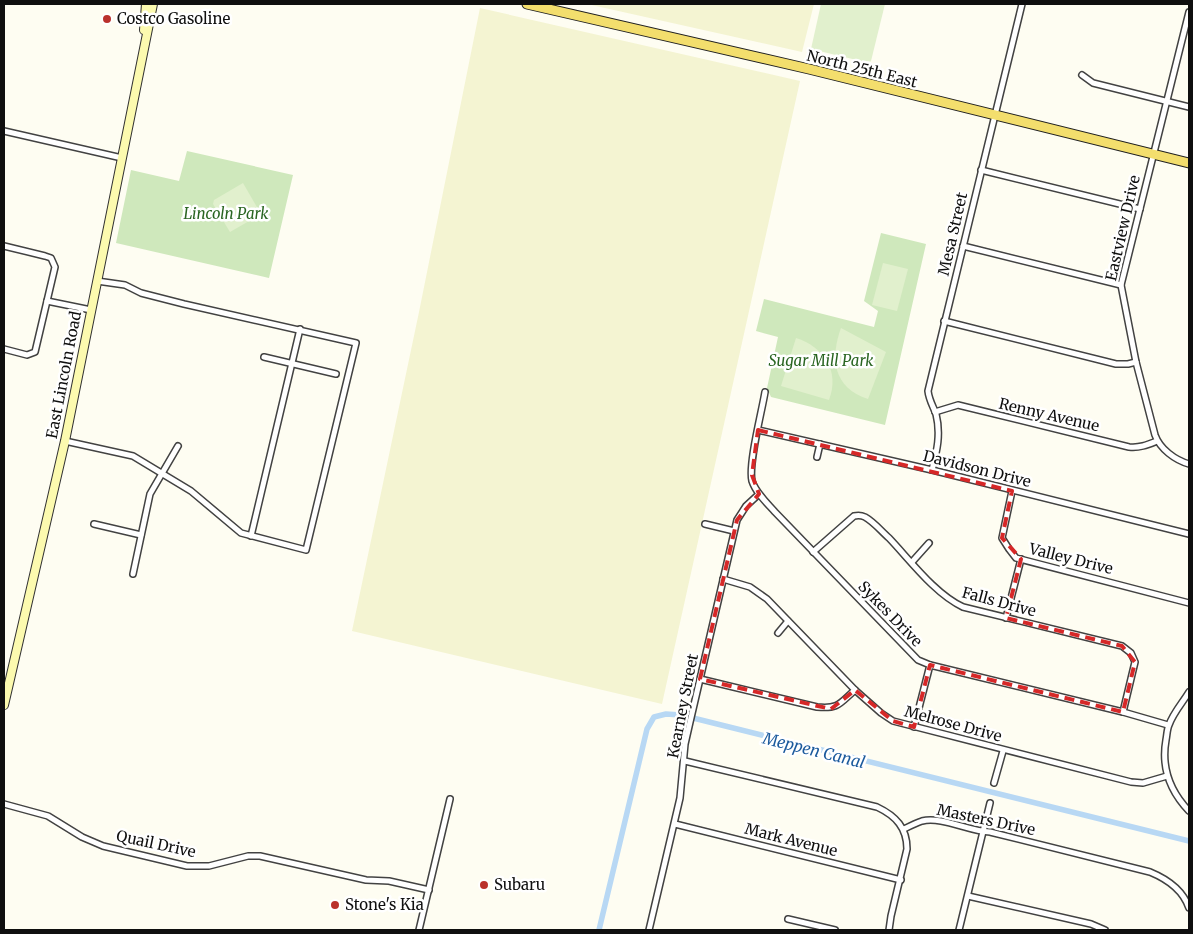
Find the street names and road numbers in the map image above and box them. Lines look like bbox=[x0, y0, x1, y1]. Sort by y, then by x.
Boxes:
street label: North 25th East bbox=[805, 46, 920, 91]
street label: Eastview Drive bbox=[1101, 173, 1144, 283]
street label: Mesa Street bbox=[934, 190, 971, 277]
street label: East Lincoln Road bbox=[42, 310, 85, 440]
street label: Renny Avenue bbox=[997, 394, 1101, 435]
street label: Davidson Drive bbox=[921, 446, 1033, 491]
street label: Valley Drive bbox=[1026, 539, 1115, 578]
street label: Sykes Drive bbox=[854, 577, 926, 651]
street label: Falls Drive bbox=[960, 583, 1038, 621]
street label: Kearney Street bbox=[663, 652, 702, 760]
street label: Melrose Drive bbox=[902, 701, 1004, 746]
street label: Masters Drive bbox=[935, 800, 1037, 839]
street label: Mark Avenue bbox=[743, 819, 840, 860]
street label: Quail Drive bbox=[115, 826, 198, 861]

